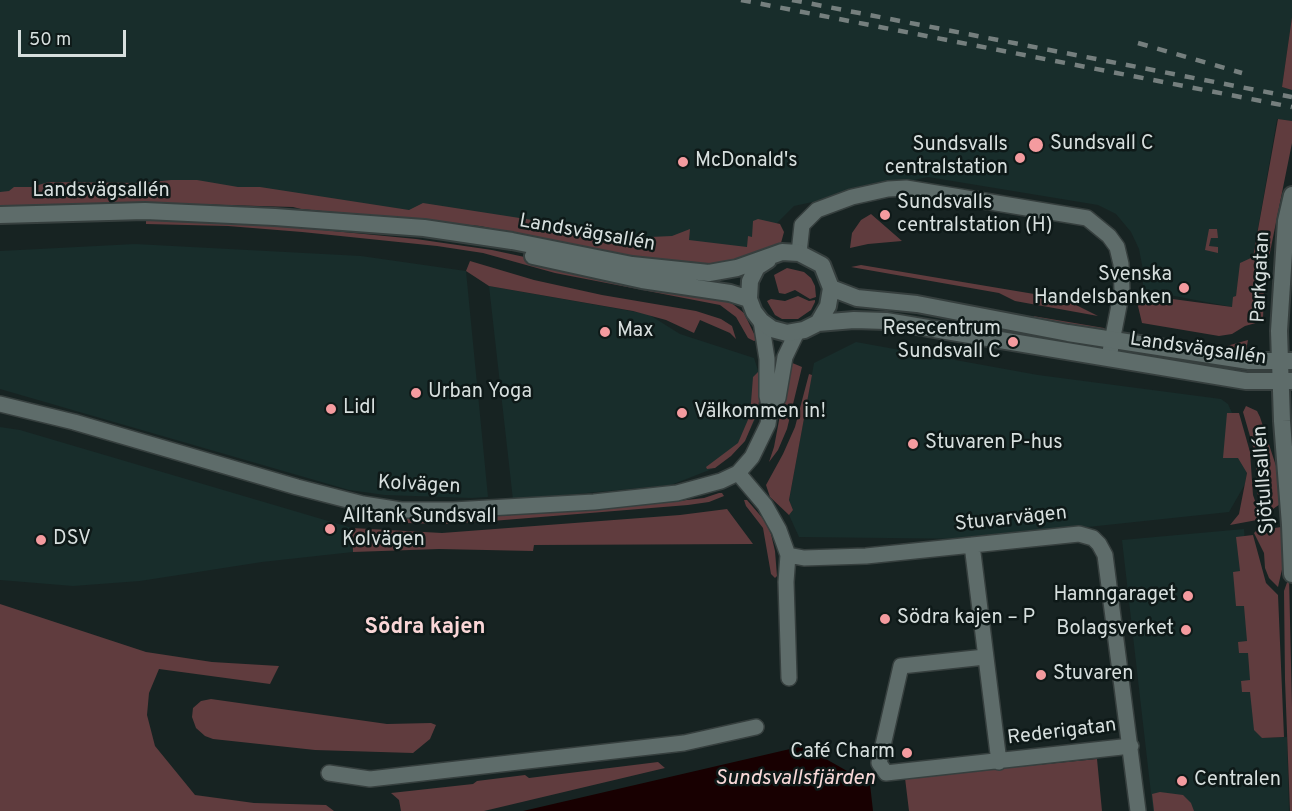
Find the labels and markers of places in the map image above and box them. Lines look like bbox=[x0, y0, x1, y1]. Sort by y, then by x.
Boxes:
place label: Sundsvall C bbox=[1050, 133, 1154, 157]
place label: Sundsvalls centralstation bbox=[885, 134, 1008, 181]
marker: Sundsvall C bbox=[1027, 136, 1045, 154]
place label: McDonald's bbox=[695, 150, 798, 174]
marker: Sundsvalls centralstation bbox=[1013, 151, 1027, 165]
marker: McDonald's bbox=[676, 155, 690, 169]
place label: Sundsvalls centralstation (H) bbox=[897, 192, 1053, 239]
marker: Sundsvalls centralstation (H) bbox=[878, 208, 892, 222]
place label: Svenska Handelsbanken bbox=[1034, 264, 1172, 311]
marker: Svenska Handelsbanken bbox=[1177, 281, 1191, 295]
place label: Resecentrum Sundsvall C bbox=[883, 318, 1001, 365]
place label: Max bbox=[617, 320, 654, 344]
marker: Max bbox=[598, 325, 612, 339]
marker: Resecentrum Sundsvall C bbox=[1006, 335, 1020, 349]
place label: Urban Yoga bbox=[428, 381, 532, 405]
marker: Urban Yoga bbox=[409, 386, 423, 400]
place label: Lidl bbox=[343, 397, 376, 421]
place label: Välkommen in! bbox=[694, 401, 826, 425]
marker: Lidl bbox=[324, 402, 338, 416]
marker: Välkommen in! bbox=[675, 406, 689, 420]
place label: Stuvaren P-hus bbox=[925, 432, 1063, 456]
marker: Stuvaren P-hus bbox=[906, 437, 920, 451]
place label: Alltank Sundsvall Kolvägen bbox=[342, 506, 497, 553]
marker: Alltank Sundsvall Kolvägen bbox=[323, 522, 337, 536]
place label: DSV bbox=[53, 528, 91, 552]
marker: DSV bbox=[34, 533, 48, 547]
place label: Hamngaraget bbox=[1053, 584, 1176, 608]
marker: Hamngaraget bbox=[1181, 589, 1195, 603]
place label: Södra kajen – P bbox=[897, 607, 1035, 631]
marker: Södra kajen – P bbox=[878, 612, 892, 626]
place label: Bolagsverket bbox=[1056, 618, 1174, 642]
marker: Bolagsverket bbox=[1179, 623, 1193, 637]
place label: Stuvaren bbox=[1053, 663, 1133, 687]
marker: Stuvaren bbox=[1034, 668, 1048, 682]
place label: Café Charm bbox=[790, 741, 895, 765]
marker: Café Charm bbox=[900, 746, 914, 760]
place label: Centralen bbox=[1194, 769, 1281, 793]
marker: Centralen bbox=[1175, 774, 1189, 788]

